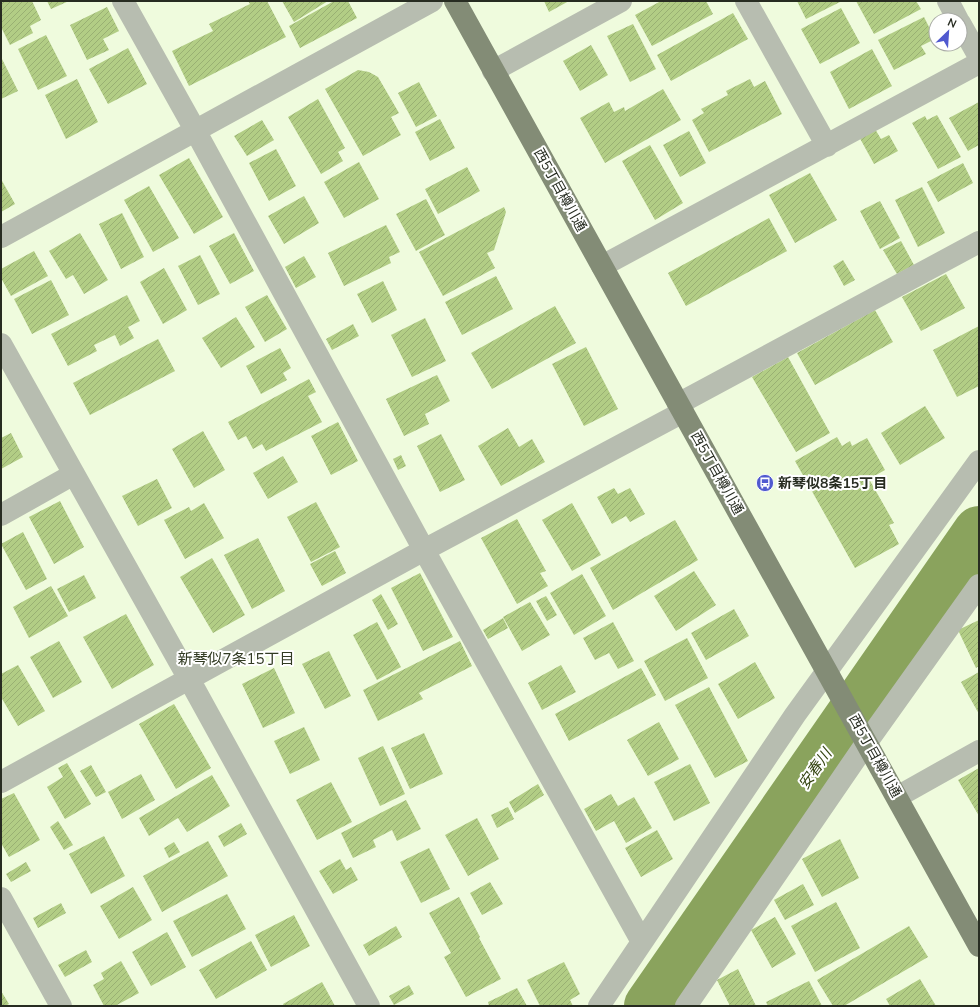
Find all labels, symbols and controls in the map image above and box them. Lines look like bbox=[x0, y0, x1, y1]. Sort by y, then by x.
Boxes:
north arrow bbox=[928, 12, 968, 52]
text: N bbox=[945, 15, 959, 32]
street label: 西5丁目樽川通 bbox=[529, 145, 591, 235]
street label: 西5丁目樽川通 bbox=[686, 428, 748, 518]
bus stop icon: 新琴似8条15丁目 bbox=[755, 473, 775, 493]
place label: 新琴似8条15丁目 bbox=[778, 474, 887, 493]
district label: 新琴似7条15丁目 bbox=[177, 649, 295, 669]
street label: 西5丁目樽川通 bbox=[844, 711, 906, 801]
water label: 安春川 bbox=[794, 743, 837, 793]

